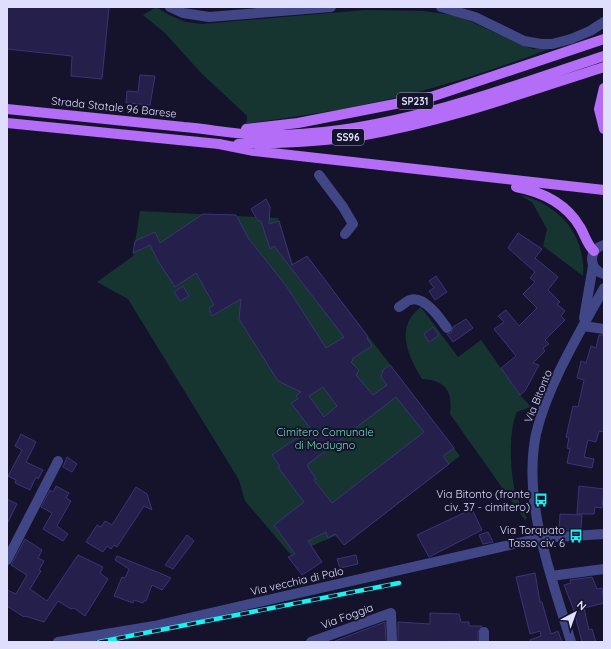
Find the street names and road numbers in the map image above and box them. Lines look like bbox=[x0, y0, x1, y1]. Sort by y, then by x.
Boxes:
street label: Strada Statale 96 Barese bbox=[51, 93, 177, 121]
road number: SP231 bbox=[397, 93, 433, 109]
road number: SS96 bbox=[332, 129, 364, 145]
street label: Via Bitonto bbox=[521, 367, 555, 425]
street label: Via vecchia di Palo bbox=[249, 563, 345, 599]
street label: Via Foggia bbox=[319, 600, 375, 632]

